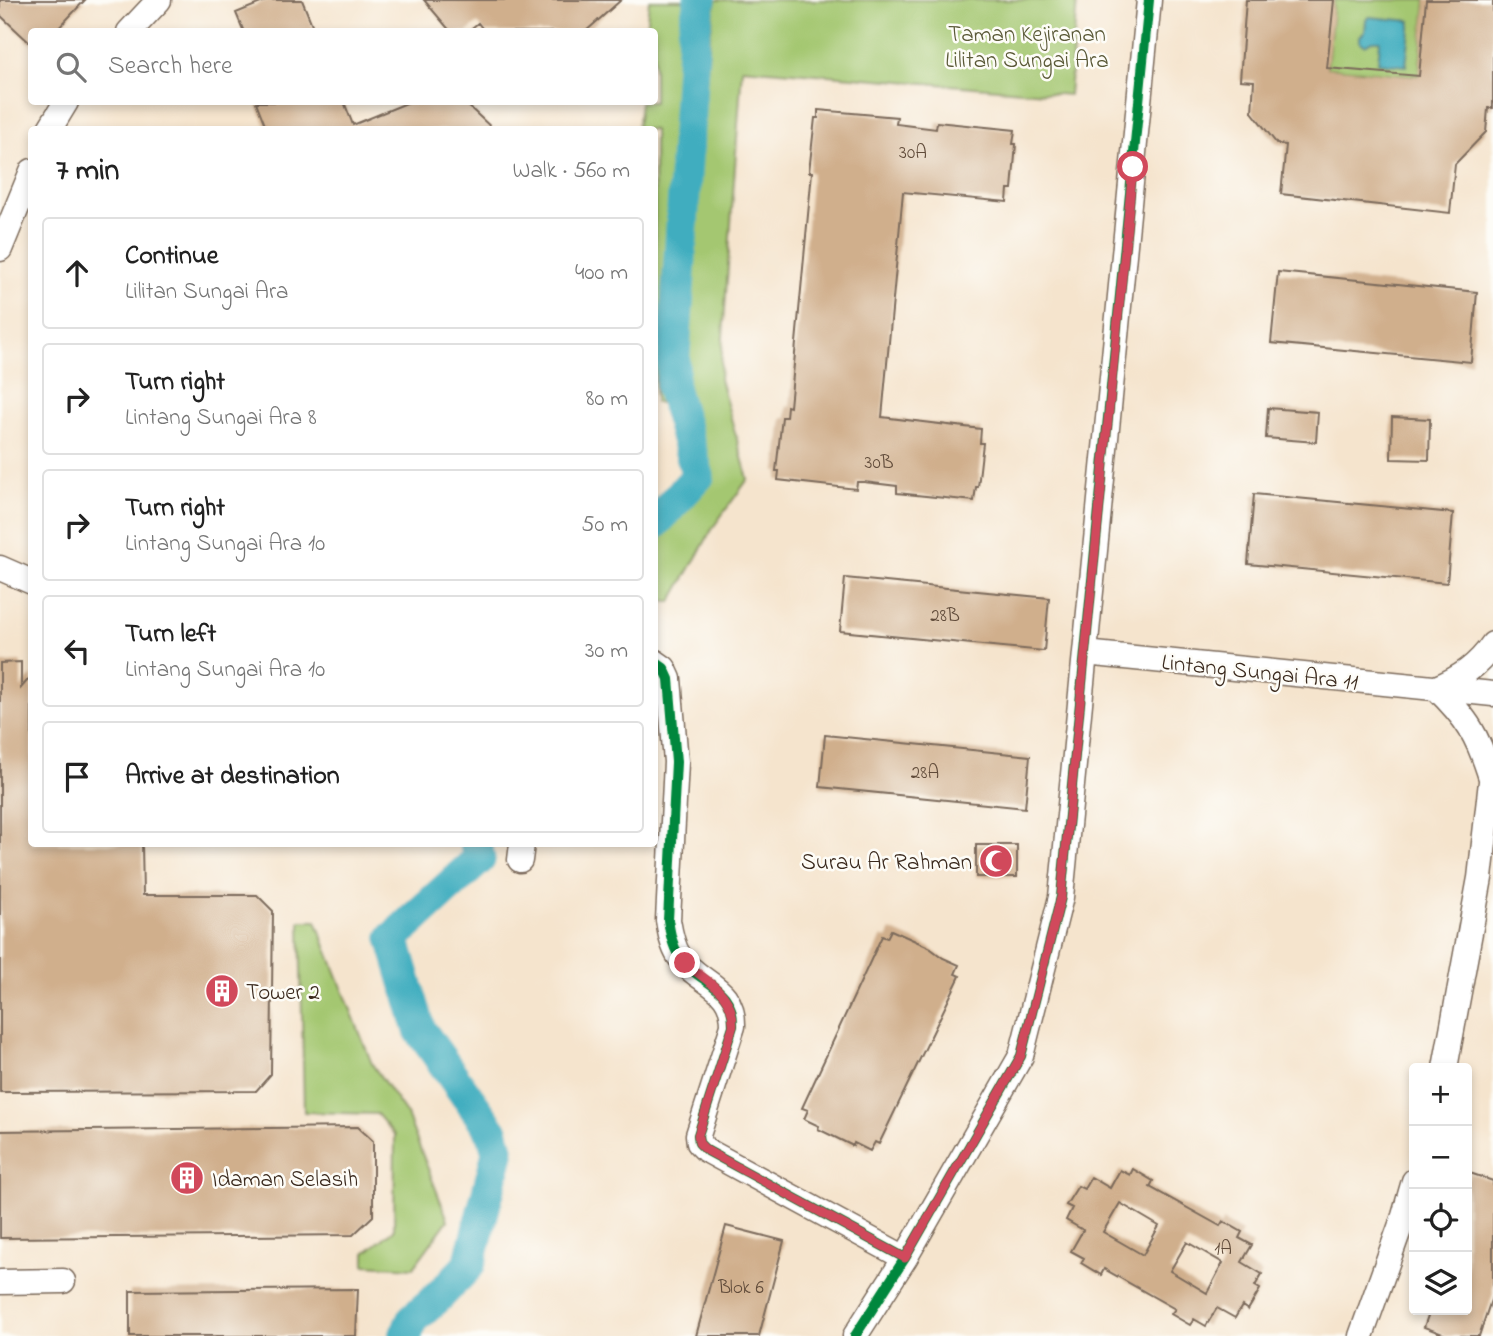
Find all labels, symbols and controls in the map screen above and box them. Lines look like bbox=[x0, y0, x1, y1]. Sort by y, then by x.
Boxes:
park label: Taman Kejiranan Lilitan Sungai Ara bbox=[945, 19, 1109, 79]
search box bbox=[28, 28, 658, 105]
icon: search bbox=[52, 48, 90, 86]
text: Search here bbox=[108, 48, 233, 86]
house number: 30A bbox=[899, 140, 927, 167]
text: 7 min bbox=[56, 150, 119, 194]
route start bbox=[1117, 151, 1148, 182]
text: Walk · 560 m bbox=[513, 155, 630, 188]
text: Continue bbox=[125, 238, 218, 276]
icon: ahead bbox=[58, 254, 96, 292]
text: 400 m bbox=[575, 257, 628, 290]
text: Lilitan Sungai Ara bbox=[125, 276, 288, 309]
text: Turn right bbox=[125, 364, 225, 402]
icon: right bbox=[58, 380, 96, 418]
text: 80 m bbox=[586, 383, 628, 416]
text: Lintang Sungai Ara 8 bbox=[125, 402, 317, 435]
house number: 30B bbox=[865, 450, 894, 477]
text: Turn right bbox=[125, 490, 225, 528]
icon: right bbox=[58, 506, 96, 544]
text: 50 m bbox=[581, 509, 628, 542]
text: Lintang Sungai Ara 10 bbox=[125, 528, 325, 561]
house number: 28B bbox=[930, 603, 960, 630]
text: Turn left bbox=[125, 616, 216, 654]
icon: left bbox=[58, 632, 96, 670]
text: 30 m bbox=[585, 635, 628, 668]
street label: Lintang Sungai Ara 11 bbox=[1160, 647, 1360, 701]
text: Lintang Sungai Ara 10 bbox=[125, 654, 325, 687]
icon: arrive bbox=[58, 758, 96, 796]
text: Arrive at destination bbox=[125, 758, 340, 796]
house number: 28A bbox=[911, 760, 939, 787]
mosque icon: Surau Ar Rahman bbox=[977, 842, 1015, 880]
place label: Surau Ar Rahman bbox=[801, 847, 972, 880]
route end bbox=[669, 947, 700, 978]
building icon: Tower 2 bbox=[203, 972, 241, 1010]
place label: Tower 2 bbox=[246, 977, 320, 1010]
map controls bbox=[1409, 1063, 1472, 1315]
button: + bbox=[1409, 1063, 1472, 1126]
button: − bbox=[1409, 1126, 1472, 1189]
building icon: Idaman Selasih bbox=[168, 1159, 206, 1197]
place label: Idaman Selasih bbox=[212, 1164, 358, 1197]
button: locate bbox=[1409, 1189, 1472, 1252]
house number: 1A bbox=[1214, 1236, 1232, 1263]
button: layers bbox=[1409, 1252, 1472, 1315]
house number: Blok 6 bbox=[717, 1275, 764, 1302]

